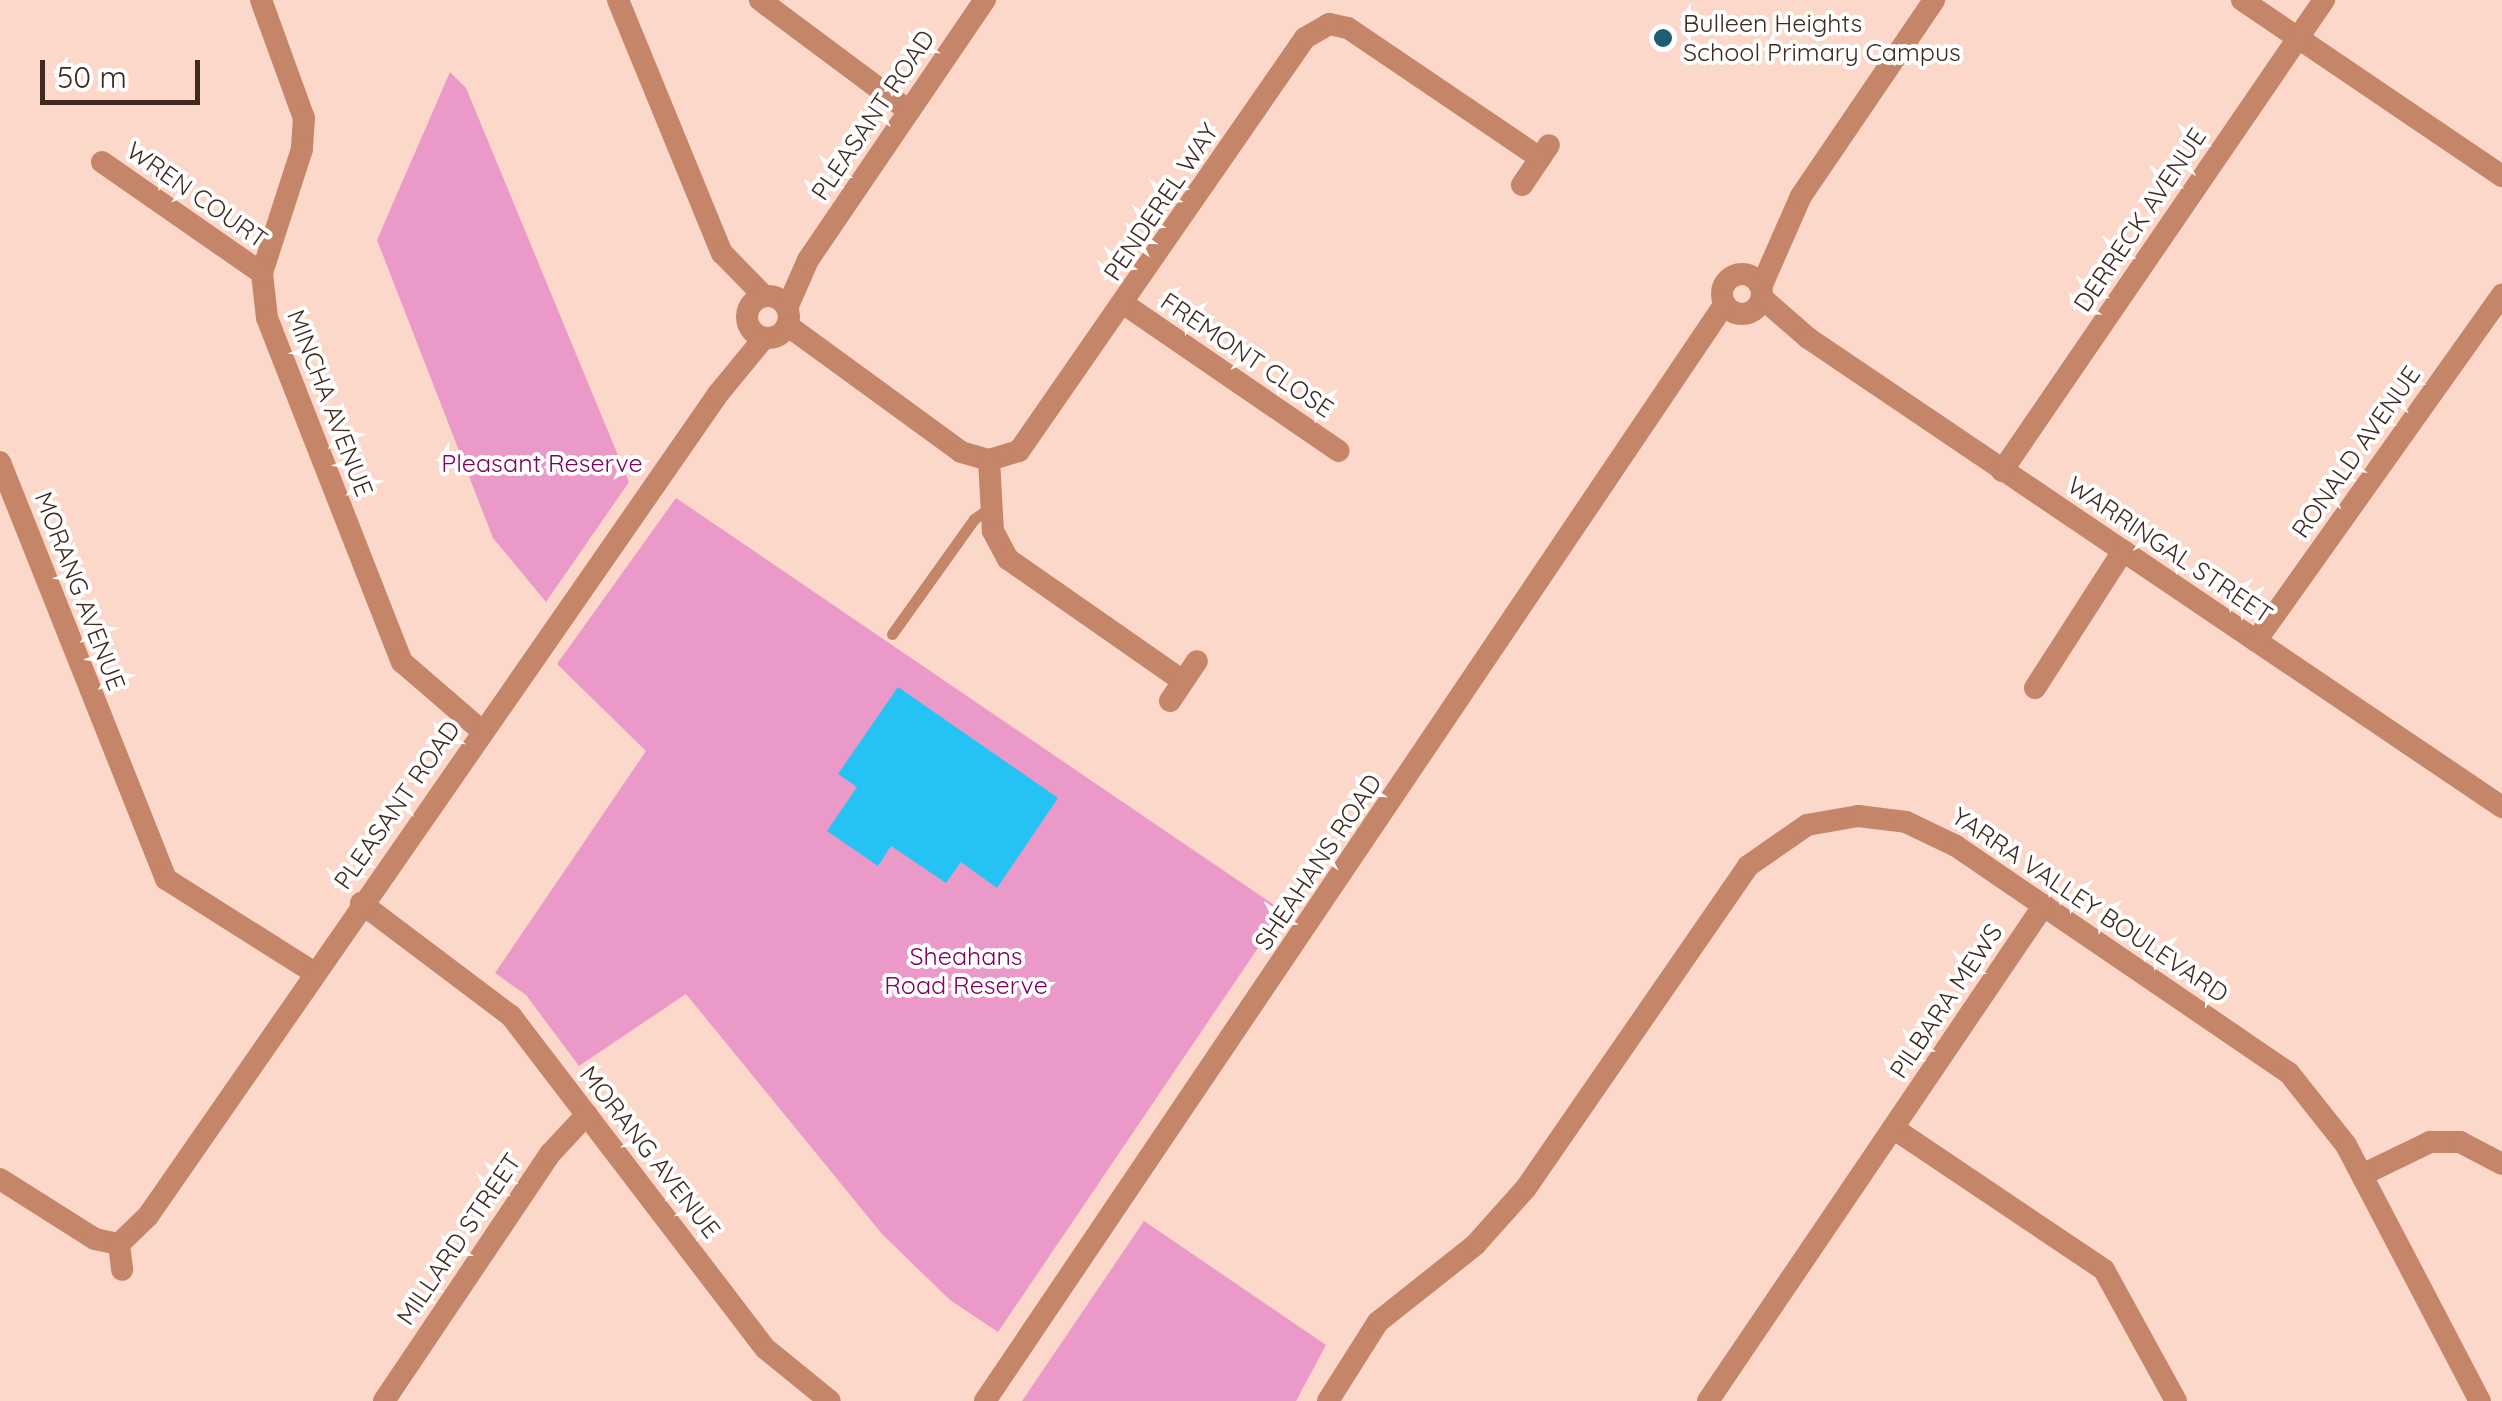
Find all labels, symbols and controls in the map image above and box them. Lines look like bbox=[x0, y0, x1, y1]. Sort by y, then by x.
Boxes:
place label: Bulleen Heights School Primary Campus bbox=[1683, 9, 1961, 68]
street label: PLEASANT ROAD bbox=[805, 24, 941, 206]
marker: Bulleen Heights School Primary Campus bbox=[1652, 27, 1674, 49]
scale bar bbox=[45, 40, 205, 102]
text: 50 m bbox=[57, 58, 127, 96]
street label: PENDEREL WAY bbox=[1097, 118, 1225, 286]
street label: DERRECK AVENUE bbox=[2068, 123, 2212, 317]
street label: WREN COURT bbox=[121, 135, 273, 255]
street label: FREMONT CLOSE bbox=[1155, 286, 1339, 424]
street label: MINCHA AVENUE bbox=[281, 305, 379, 501]
street label: RONALD AVENUE bbox=[2285, 360, 2427, 544]
park label: Pleasant Reserve bbox=[441, 448, 643, 478]
street label: WARRINGAL STREET bbox=[2062, 470, 2278, 630]
street label: MORANG AVENUE bbox=[28, 488, 132, 694]
street label: PLEASANT ROAD bbox=[328, 715, 466, 895]
street label: SHEAHANS ROAD bbox=[1248, 768, 1388, 956]
street label: YARRA VALLEY BOULEVARD bbox=[1946, 801, 2234, 1009]
street label: PILBARA MEWS bbox=[1883, 918, 2009, 1084]
park label: Sheahans Road Reserve bbox=[884, 942, 1048, 1001]
street label: MORANG AVENUE bbox=[574, 1060, 726, 1244]
street label: MILLARD STREET bbox=[390, 1147, 528, 1331]

